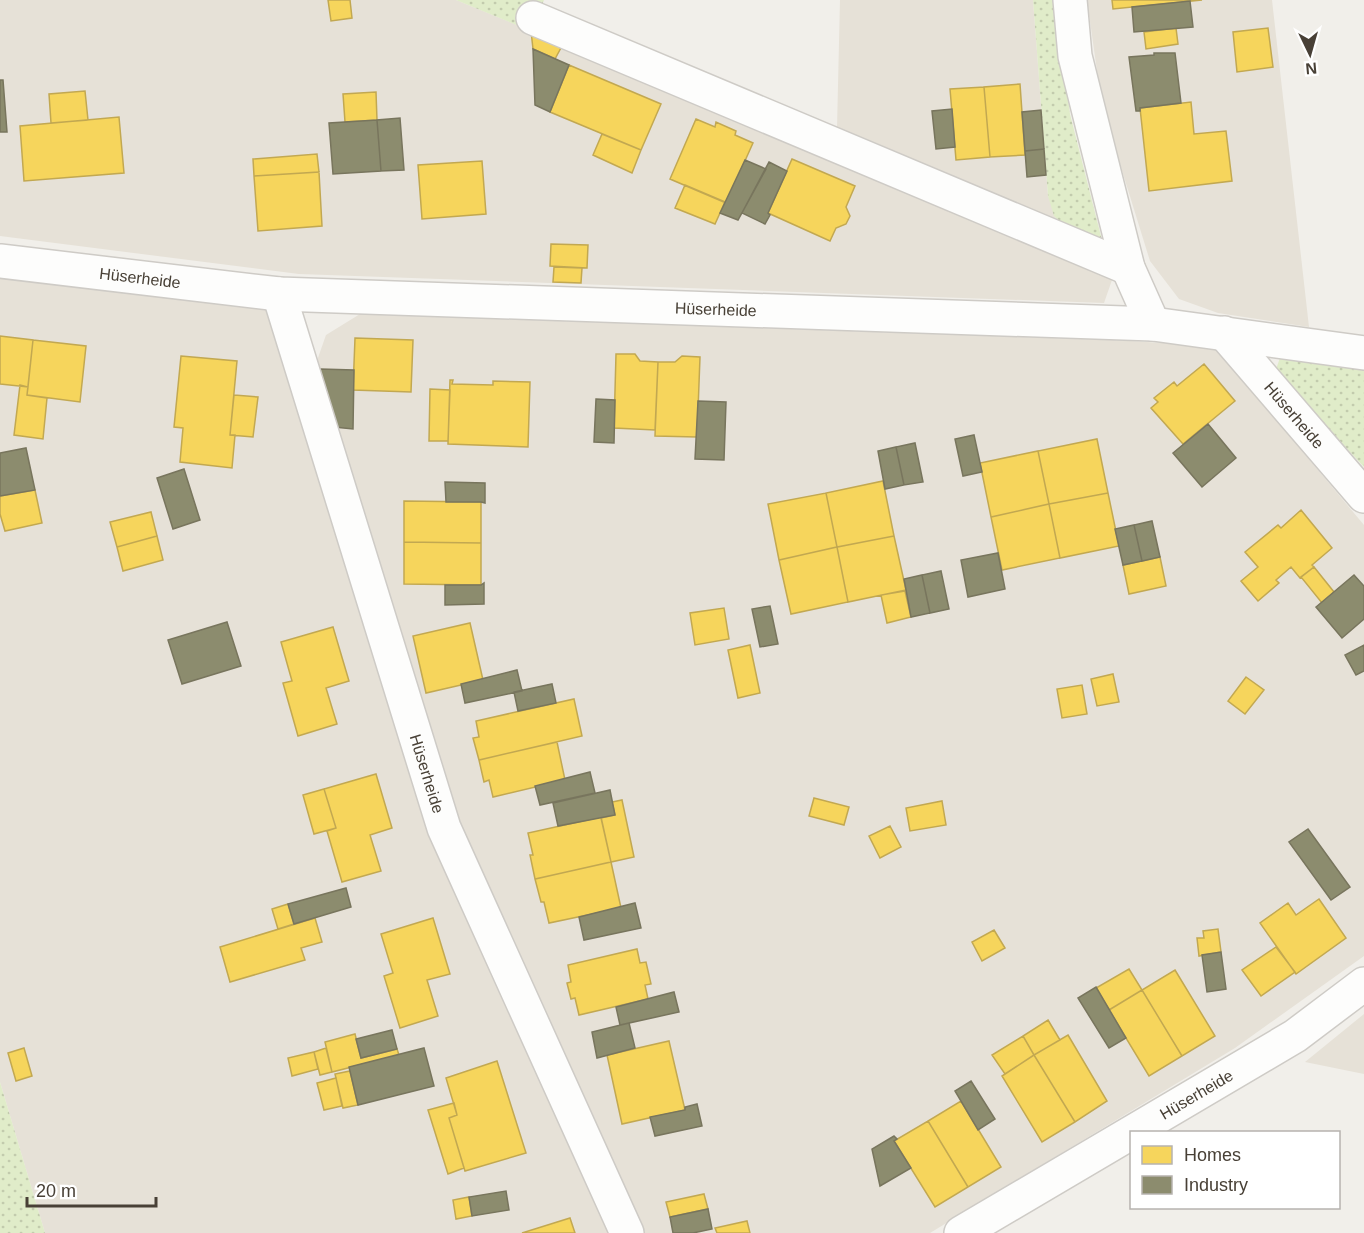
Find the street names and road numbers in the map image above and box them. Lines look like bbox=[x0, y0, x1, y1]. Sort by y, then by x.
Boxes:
street label: Hüserheide bbox=[98, 264, 182, 291]
street label: Hüserheide bbox=[675, 299, 757, 319]
street label: Hüserheide bbox=[1261, 378, 1328, 452]
street label: Hüserheide bbox=[407, 732, 447, 815]
street label: Hüserheide bbox=[1157, 1066, 1236, 1122]

